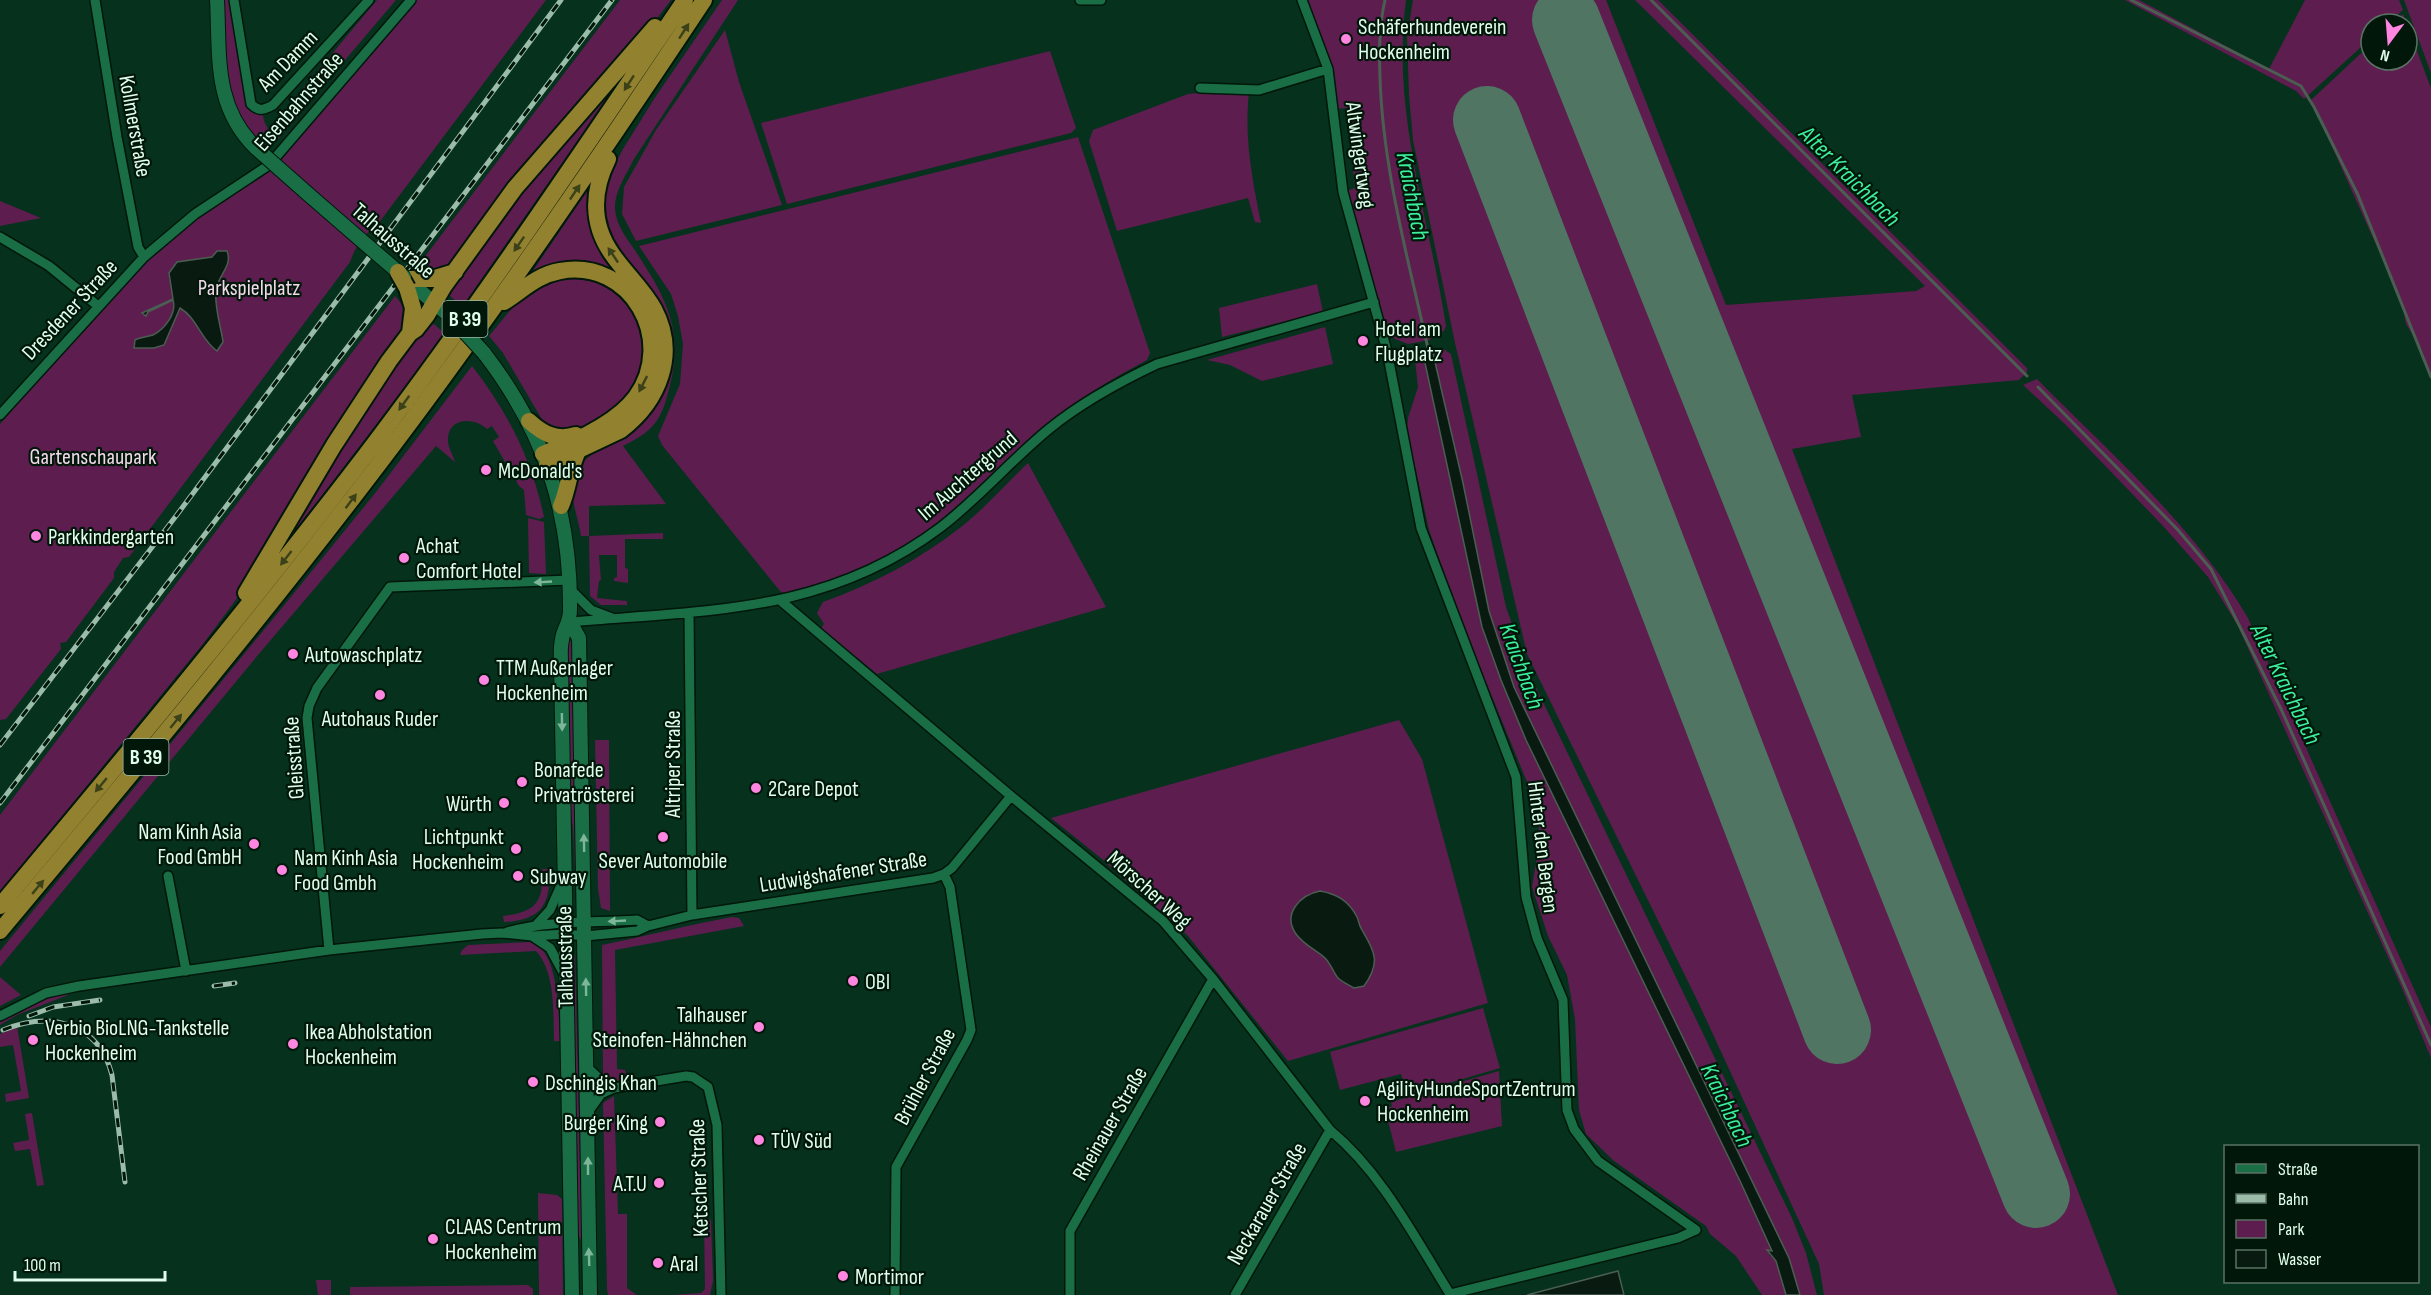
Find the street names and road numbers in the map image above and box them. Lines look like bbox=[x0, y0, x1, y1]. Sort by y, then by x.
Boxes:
street label: Am Damm bbox=[252, 25, 324, 98]
street label: Eisenbahnstraße bbox=[249, 47, 350, 157]
street label: Kollmerstraße bbox=[112, 73, 157, 179]
street label: Altwingertweg bbox=[1339, 99, 1380, 210]
street label: Talhausstraße bbox=[346, 198, 440, 285]
street label: Dresdener Straße bbox=[16, 254, 124, 366]
road number: B 39 bbox=[442, 301, 488, 337]
street label: Im Auchtergrund bbox=[913, 426, 1023, 527]
street label: Altriper Straße bbox=[660, 710, 687, 819]
street label: Gleisstraße bbox=[278, 716, 311, 800]
road number: B 39 bbox=[124, 739, 168, 775]
street label: Hinter den Bergen bbox=[1521, 780, 1564, 914]
street label: Mörscher Weg bbox=[1101, 845, 1197, 935]
street label: Ludwigshafener Straße bbox=[758, 846, 929, 899]
street label: Talhausstraße bbox=[551, 906, 580, 1008]
street label: Brühler Straße bbox=[888, 1024, 962, 1130]
street label: Rheinauer Straße bbox=[1067, 1062, 1154, 1185]
street label: Ketscher Straße bbox=[684, 1118, 715, 1238]
street label: Neckarauer Straße bbox=[1221, 1138, 1313, 1270]

